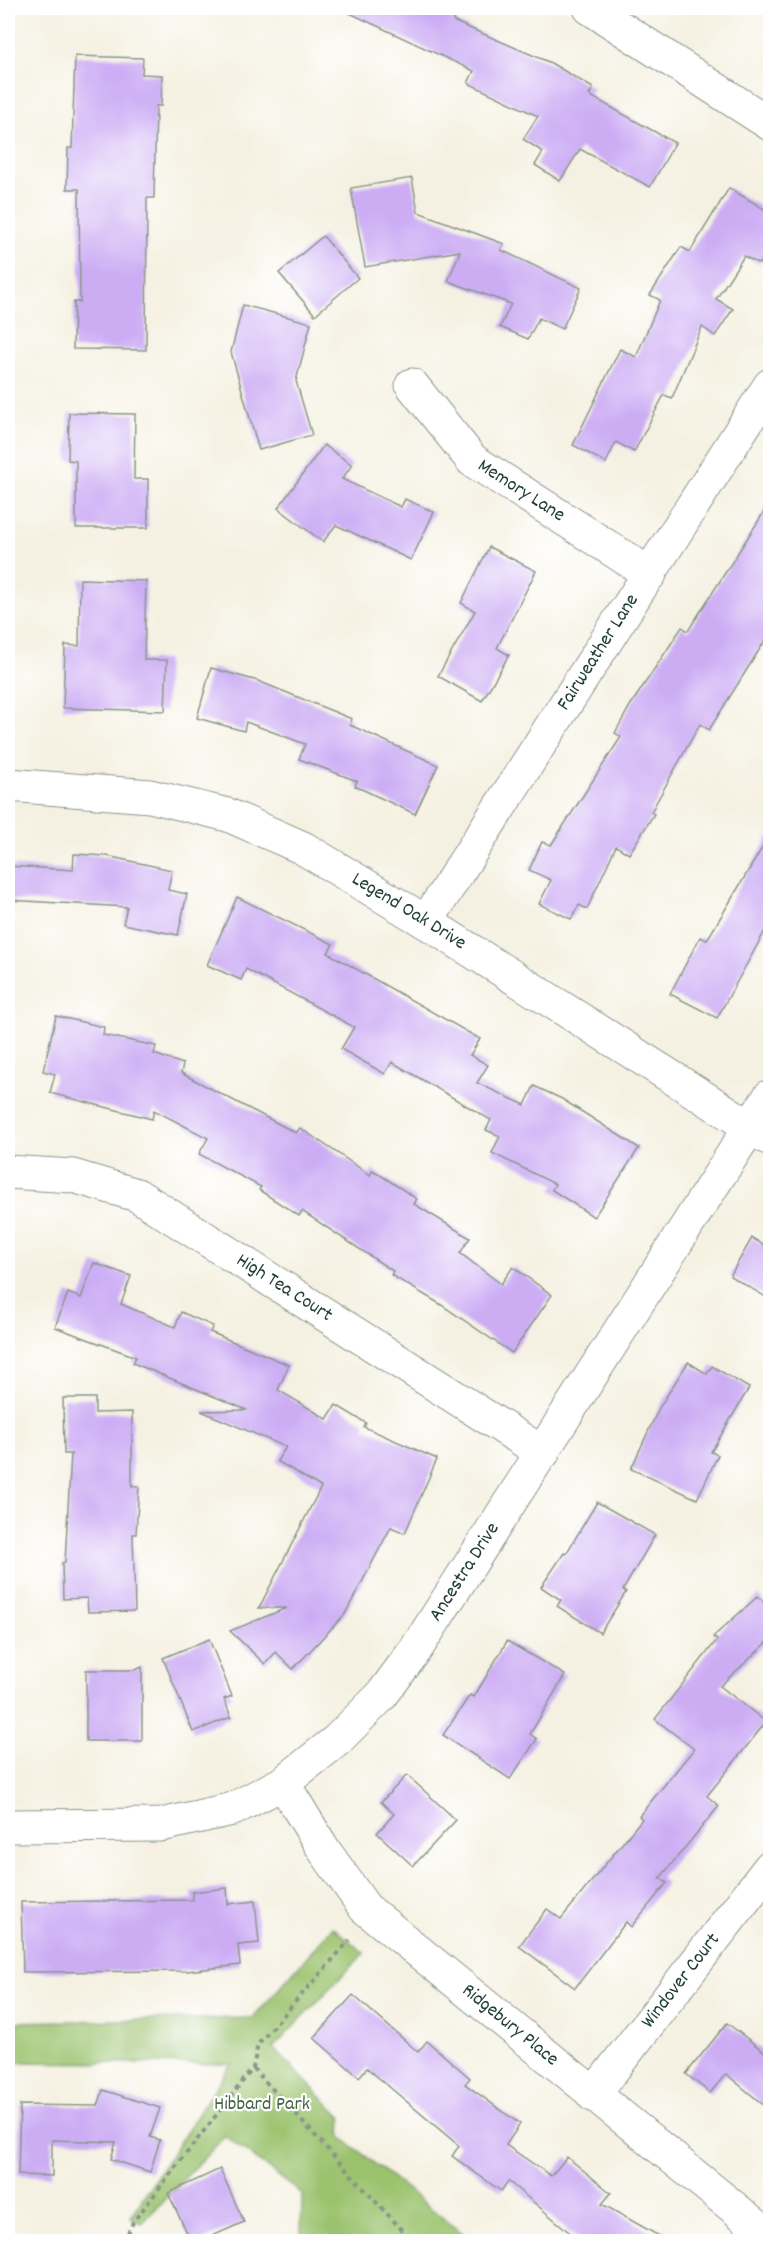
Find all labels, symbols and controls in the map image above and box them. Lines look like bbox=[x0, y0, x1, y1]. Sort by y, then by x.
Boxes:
street label: Memory Lane bbox=[472, 453, 570, 530]
street label: Fairweather Lane bbox=[551, 589, 647, 716]
street label: Legend Oak Drive bbox=[346, 866, 472, 958]
street label: High Tea Court bbox=[230, 1247, 338, 1330]
street label: Ancestra Drive bbox=[423, 1517, 507, 1627]
street label: Windover Court bbox=[635, 1928, 727, 2035]
street label: Ridgebury Place bbox=[455, 1978, 564, 2074]
park label: Hibbard Park bbox=[214, 2091, 310, 2119]

